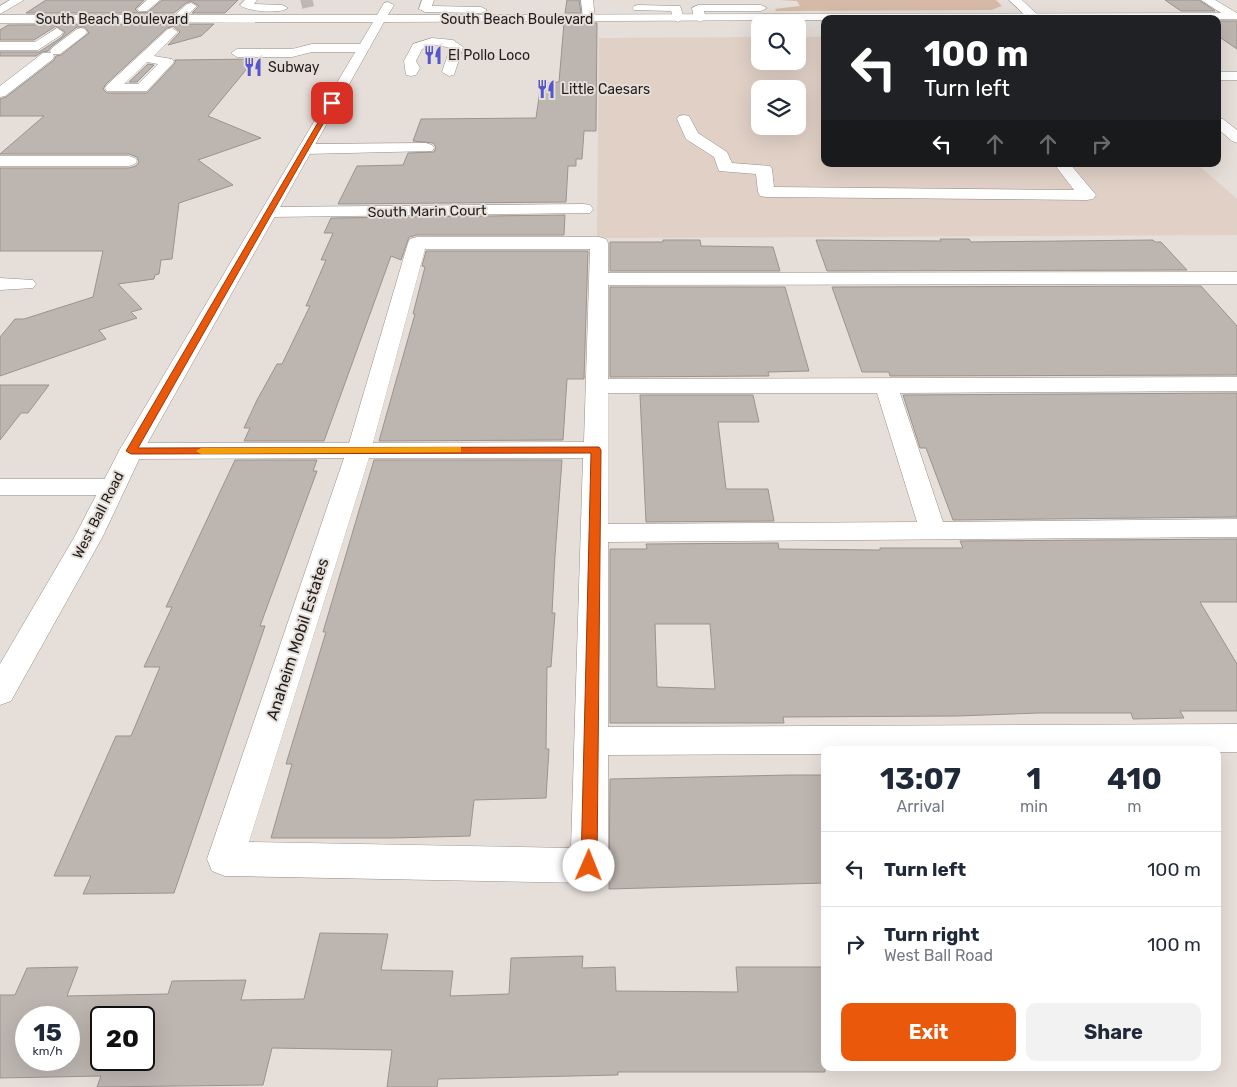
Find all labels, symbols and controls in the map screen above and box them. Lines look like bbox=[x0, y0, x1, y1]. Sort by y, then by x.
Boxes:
street label: South Beach Boulevard bbox=[36, 11, 188, 28]
street label: South Beach Boulevard bbox=[441, 11, 593, 28]
map controls bbox=[751, 15, 806, 135]
button: search bbox=[751, 15, 806, 70]
text: 100 m bbox=[924, 33, 1029, 75]
icon: left bbox=[841, 35, 906, 100]
restaurant icon: El Pollo Loco bbox=[422, 44, 444, 66]
place label: El Pollo Loco bbox=[448, 47, 530, 64]
restaurant icon: Subway bbox=[242, 56, 264, 78]
place label: Subway bbox=[268, 59, 320, 76]
text: Turn left bbox=[924, 75, 1010, 102]
restaurant icon: Little Caesars bbox=[535, 78, 557, 100]
button: layers bbox=[751, 80, 806, 135]
place label: Little Caesars bbox=[561, 81, 650, 98]
pin bbox=[311, 82, 353, 124]
icon: arrive bbox=[318, 89, 346, 117]
icon: left bbox=[928, 130, 956, 158]
icon: ahead bbox=[981, 130, 1009, 158]
icon: ahead bbox=[1034, 130, 1062, 158]
icon: right bbox=[1087, 130, 1115, 158]
street label: South Marin Court bbox=[368, 202, 487, 221]
street label: West Ball Road bbox=[69, 469, 128, 562]
street label: Anaheim Mobil Estates bbox=[262, 556, 333, 723]
text: 13:07 bbox=[880, 761, 961, 797]
text: 1 bbox=[1027, 761, 1041, 797]
text: 410 bbox=[1107, 761, 1162, 797]
text: Arrival bbox=[897, 797, 945, 816]
text: min bbox=[1020, 797, 1048, 816]
text: m bbox=[1127, 797, 1142, 816]
position arrow bbox=[562, 839, 614, 891]
icon: left bbox=[841, 855, 869, 883]
text: Turn left bbox=[884, 858, 966, 881]
text: 100 m bbox=[1147, 858, 1201, 881]
text: Turn right bbox=[884, 923, 979, 946]
icon: right bbox=[841, 930, 869, 958]
text: 100 m bbox=[1147, 933, 1201, 956]
text: West Ball Road bbox=[884, 946, 993, 965]
button: Exit bbox=[841, 1003, 1016, 1061]
button: Share bbox=[1026, 1003, 1201, 1061]
speed limit sign: 20 bbox=[90, 1006, 155, 1071]
text: 15 bbox=[33, 1018, 62, 1047]
text: km/h bbox=[33, 1044, 62, 1058]

